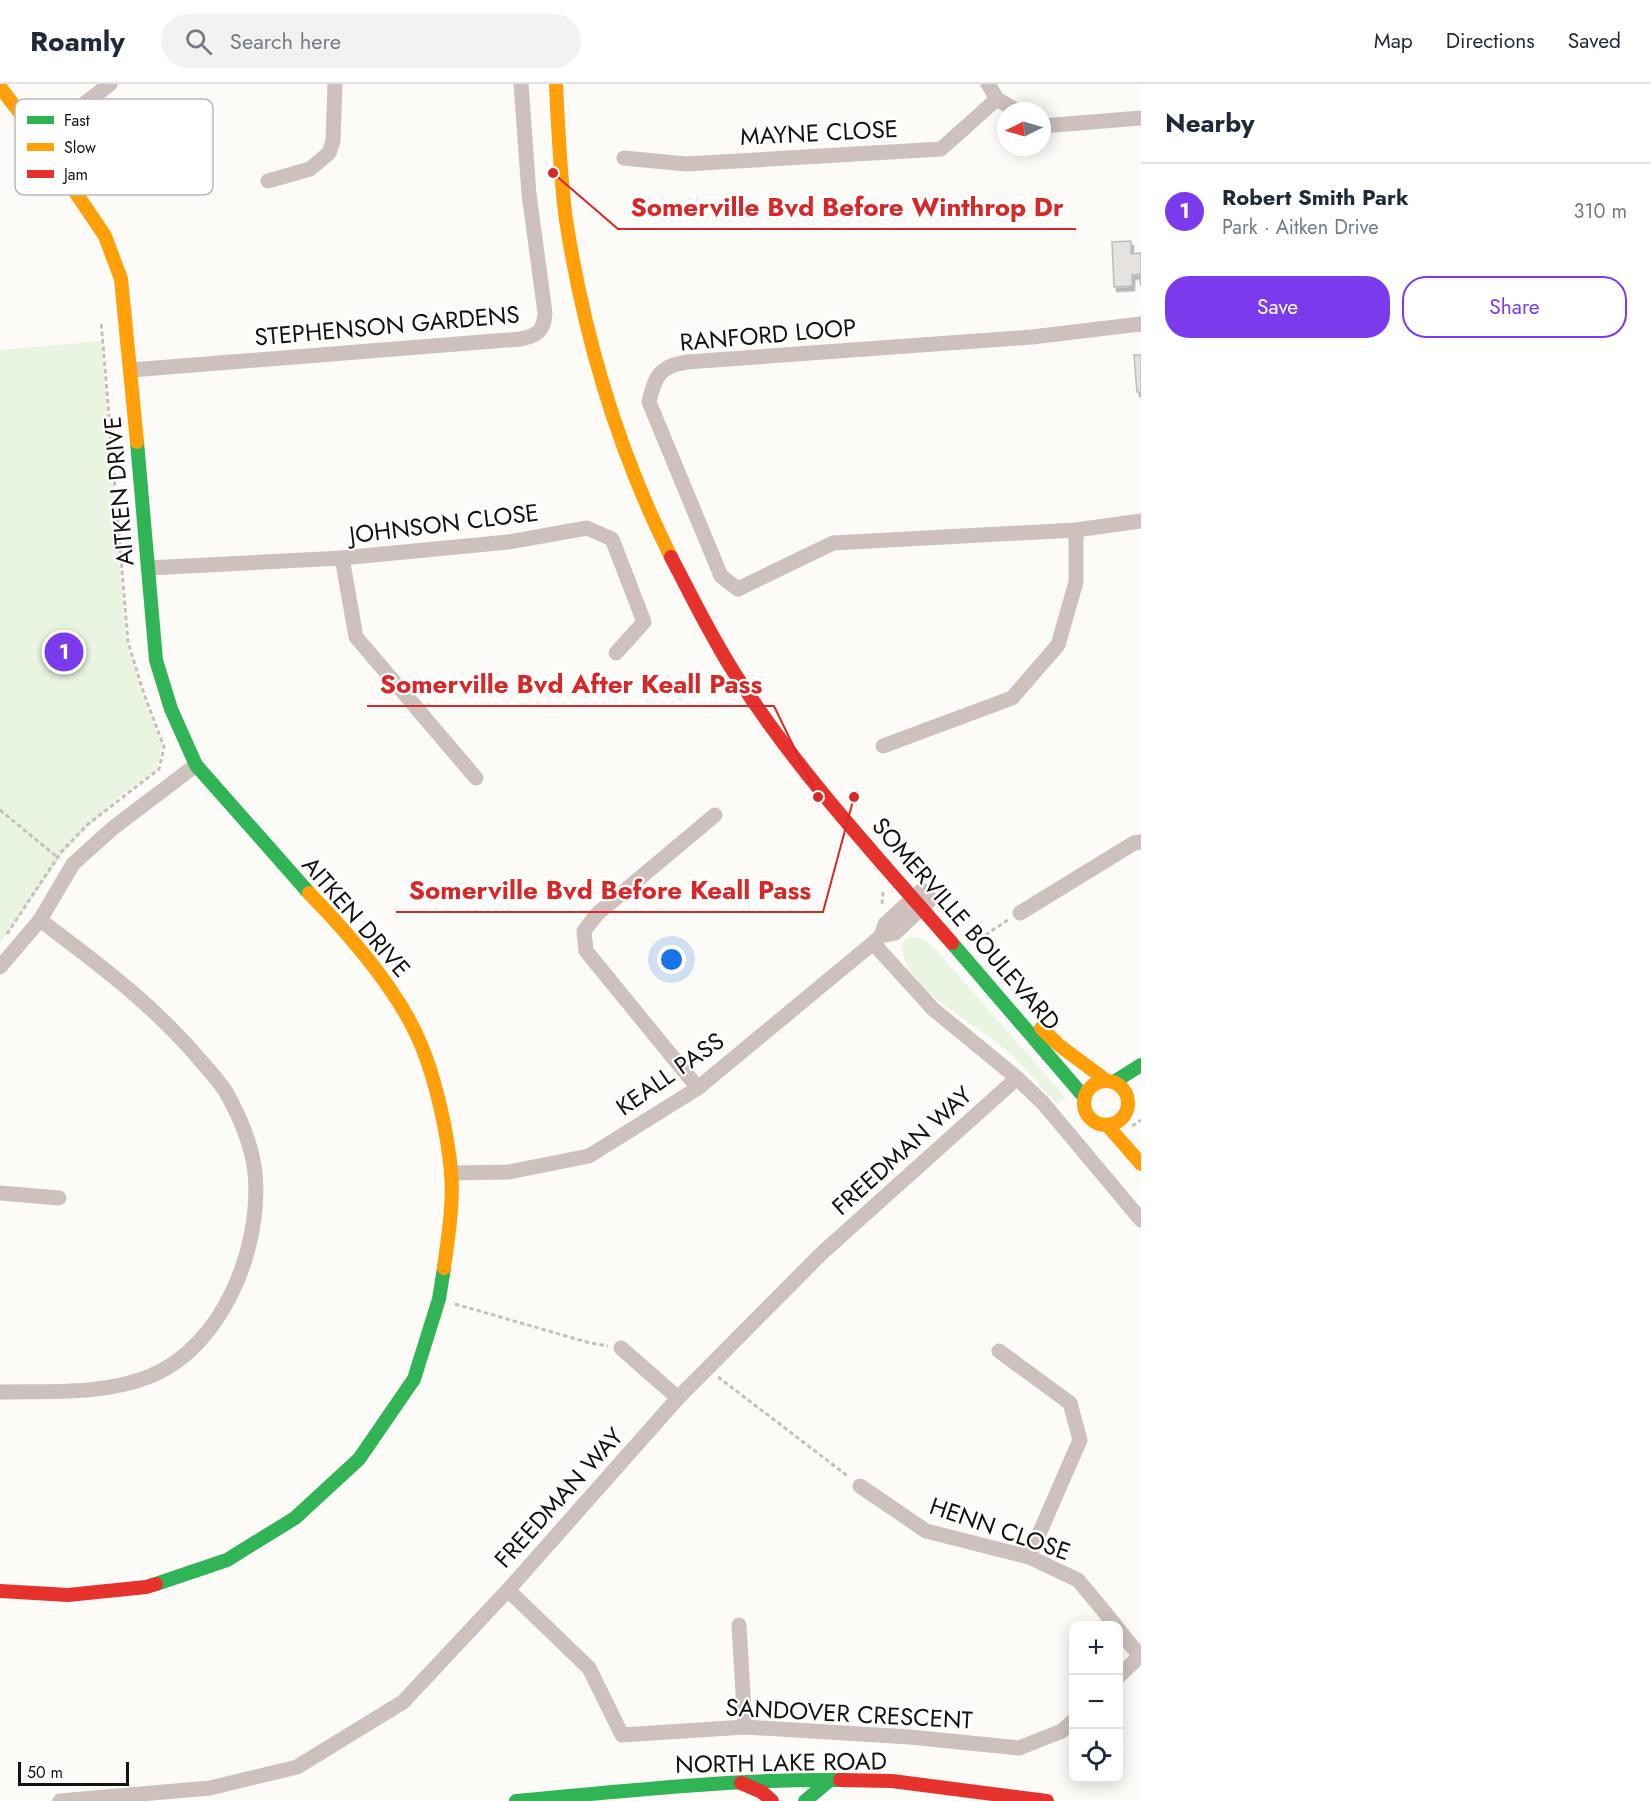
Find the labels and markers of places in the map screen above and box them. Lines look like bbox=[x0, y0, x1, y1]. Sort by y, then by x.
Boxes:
callout: Somerville Bvd Before Winthrop Dr bbox=[618, 185, 1076, 229]
pin: 1 bbox=[44, 630, 84, 674]
callout: Somerville Bvd After Keall Pass bbox=[367, 662, 774, 706]
callout: Somerville Bvd Before Keall Pass bbox=[396, 868, 823, 912]

